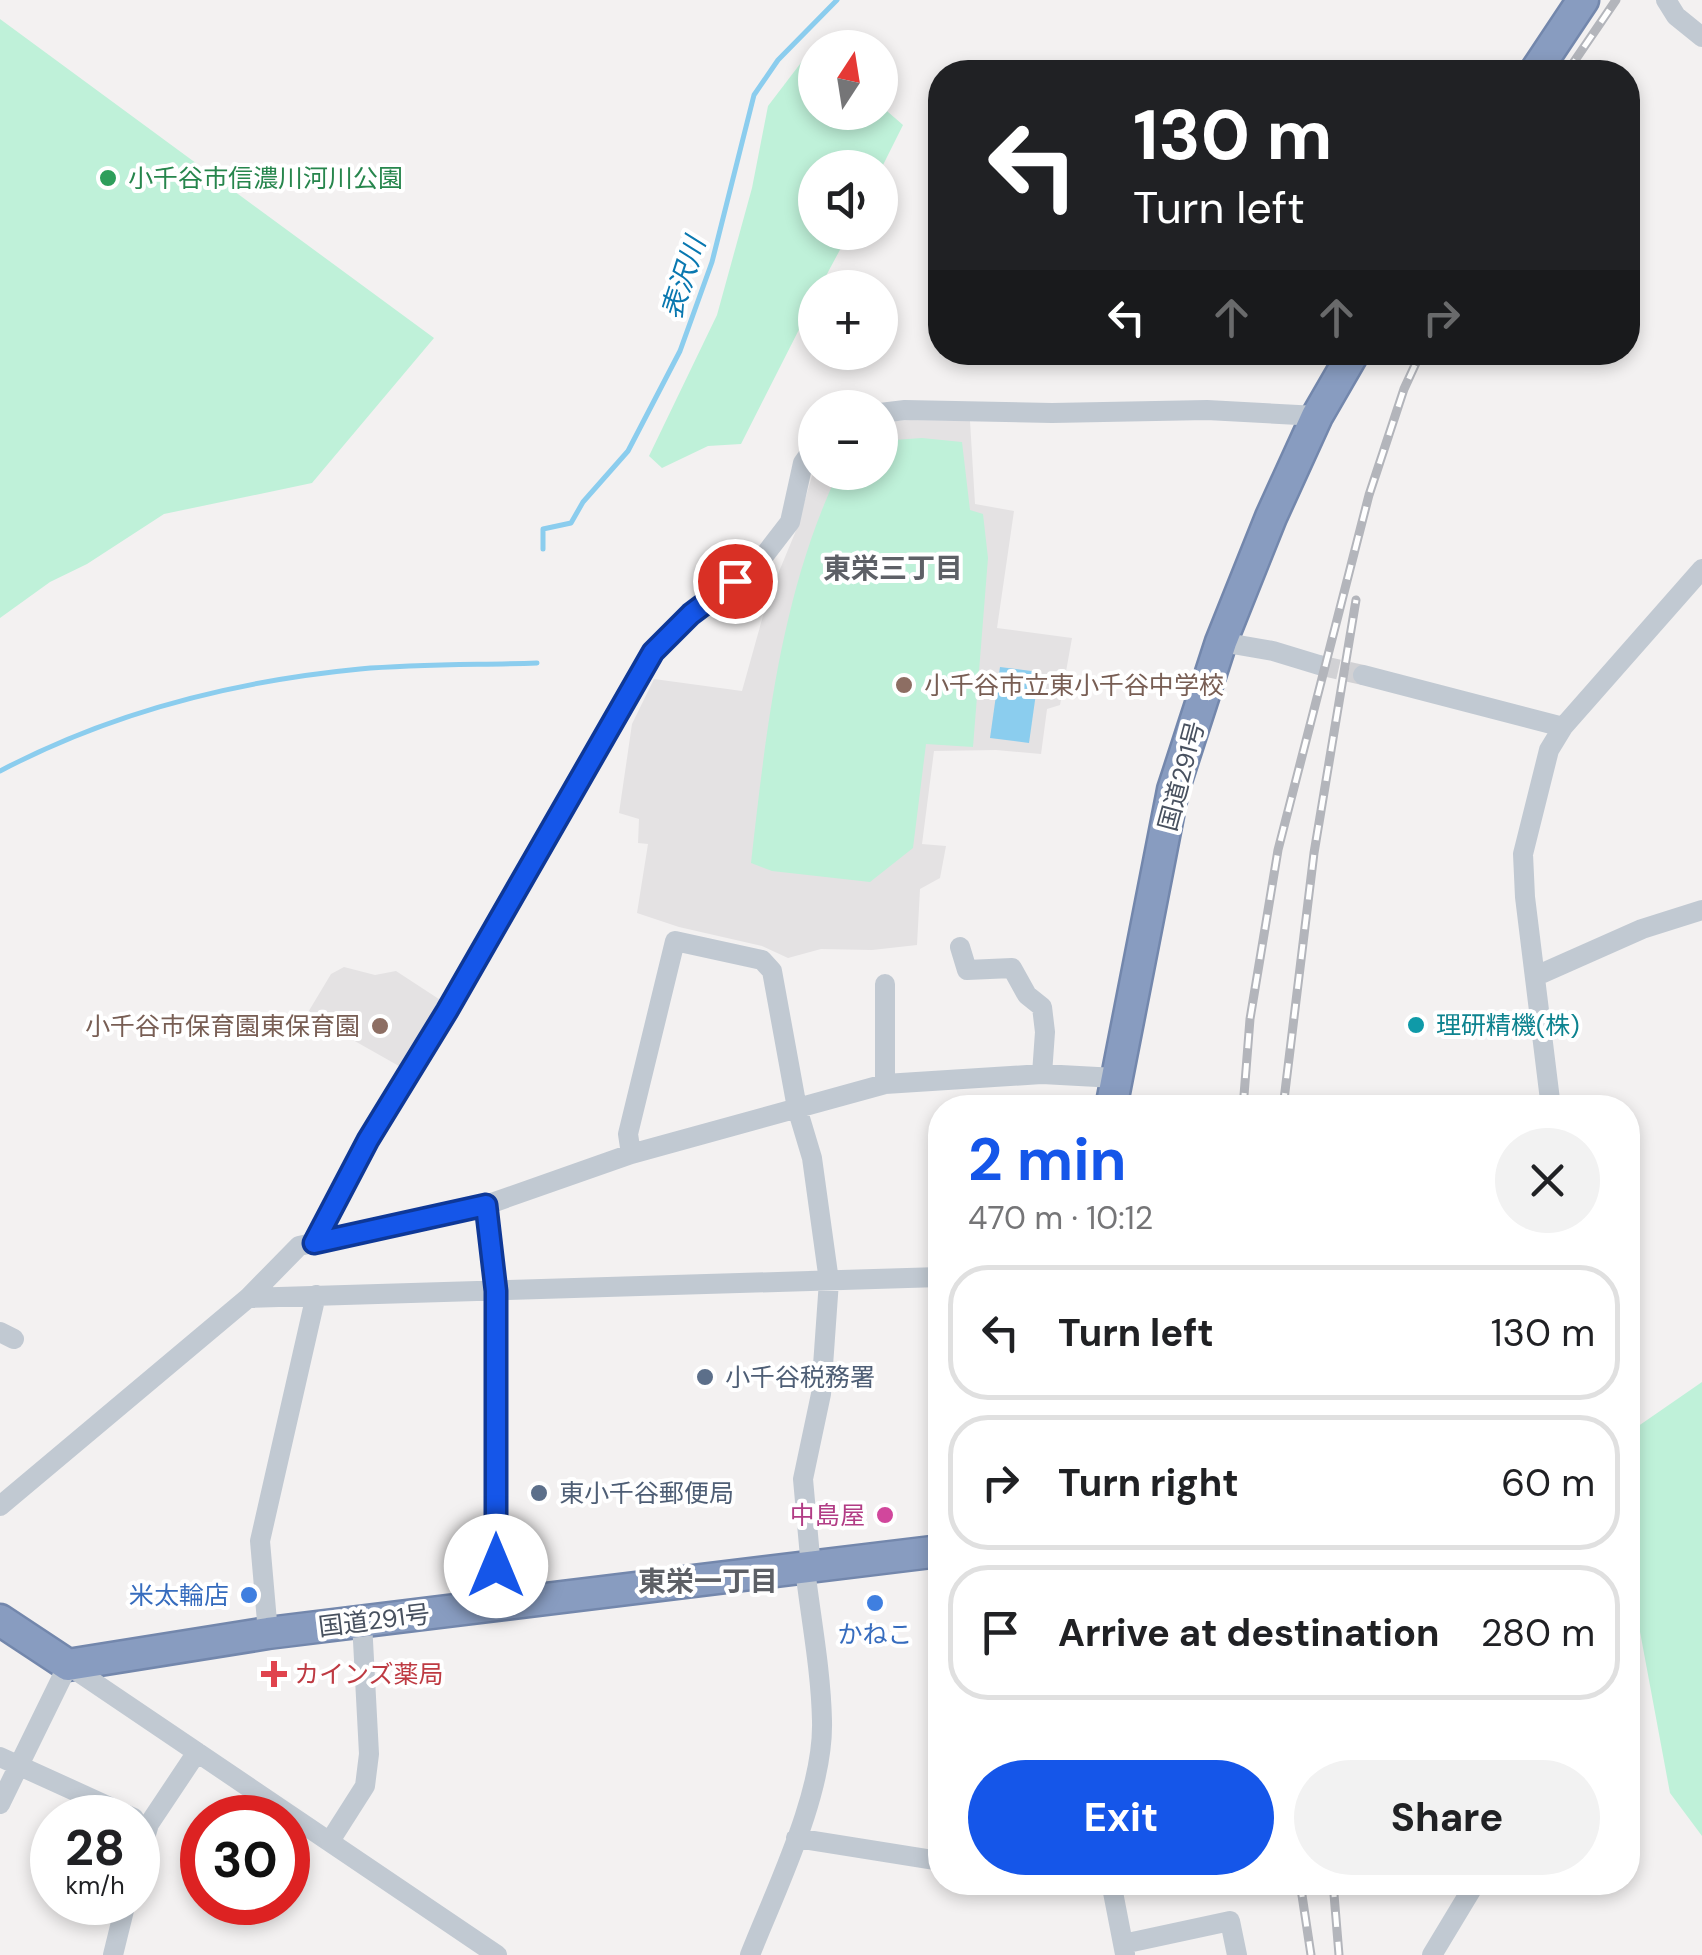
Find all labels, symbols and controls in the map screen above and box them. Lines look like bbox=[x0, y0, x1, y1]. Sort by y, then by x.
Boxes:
north arrow bbox=[798, 30, 898, 130]
map controls bbox=[798, 30, 898, 490]
text: 130 m bbox=[1133, 90, 1332, 181]
icon: left bbox=[968, 100, 1098, 230]
button: sound bbox=[798, 150, 898, 250]
place label: 小千谷市信濃川河川公園 bbox=[128, 162, 403, 195]
marker: 小千谷市信濃川河川公園 bbox=[97, 167, 119, 189]
text: Turn left bbox=[1133, 178, 1305, 237]
water label: 表沢川 bbox=[653, 230, 715, 324]
button: + bbox=[798, 270, 898, 370]
icon: left bbox=[1099, 290, 1154, 345]
icon: ahead bbox=[1204, 290, 1259, 345]
icon: ahead bbox=[1309, 290, 1364, 345]
icon: right bbox=[1414, 290, 1469, 345]
button: − bbox=[798, 390, 898, 490]
pin bbox=[693, 539, 778, 624]
district label: 東栄三丁目 bbox=[823, 550, 963, 587]
icon: arrive bbox=[708, 554, 763, 609]
place label: 小千谷市立東小千谷中学校 bbox=[924, 669, 1224, 702]
marker: 小千谷市立東小千谷中学校 bbox=[893, 674, 915, 696]
street label: 国道291号 bbox=[1151, 718, 1212, 835]
place label: 理研精機(株) bbox=[1436, 1009, 1580, 1042]
place label: 小千谷市保育園東保育園 bbox=[85, 1010, 360, 1043]
marker: 理研精機(株) bbox=[1405, 1014, 1427, 1036]
marker: 小千谷市保育園東保育園 bbox=[369, 1015, 391, 1037]
text: 2 min bbox=[968, 1120, 1127, 1199]
button: close bbox=[1495, 1128, 1600, 1233]
text: 470 m · 10:12 bbox=[968, 1197, 1153, 1239]
icon: left bbox=[973, 1305, 1028, 1360]
text: Turn left bbox=[1058, 1308, 1214, 1358]
text: 130 m bbox=[1491, 1308, 1595, 1358]
place label: 小千谷税務署 bbox=[725, 1361, 875, 1394]
marker: 小千谷税務署 bbox=[694, 1366, 716, 1388]
icon: right bbox=[973, 1455, 1028, 1510]
text: Turn right bbox=[1058, 1458, 1239, 1508]
text: 60 m bbox=[1501, 1458, 1595, 1508]
place label: 東小千谷郵便局 bbox=[559, 1477, 734, 1510]
marker: 東小千谷郵便局 bbox=[528, 1482, 550, 1504]
place label: 中島屋 bbox=[790, 1499, 865, 1532]
marker: 中島屋 bbox=[874, 1504, 896, 1526]
position arrow bbox=[444, 1514, 548, 1618]
district label: 東栄一丁目 bbox=[638, 1563, 778, 1600]
place label: 米太輪店 bbox=[129, 1579, 229, 1612]
marker: 米太輪店 bbox=[238, 1584, 260, 1606]
marker: かねこ bbox=[864, 1592, 886, 1614]
street label: 国道291号 bbox=[316, 1597, 432, 1644]
icon: arrive bbox=[973, 1605, 1028, 1660]
text: Arrive at destination bbox=[1058, 1608, 1440, 1658]
text: 280 m bbox=[1481, 1608, 1595, 1658]
place label: かねこ bbox=[837, 1618, 913, 1651]
place label: カインズ薬局 bbox=[294, 1658, 444, 1691]
marker: カインズ薬局 bbox=[263, 1663, 285, 1685]
button: Exit bbox=[968, 1760, 1274, 1875]
button: Share bbox=[1294, 1760, 1600, 1875]
speed limit sign: 30 bbox=[180, 1795, 310, 1925]
text: 28 bbox=[65, 1815, 125, 1881]
text: km/h bbox=[65, 1869, 125, 1902]

